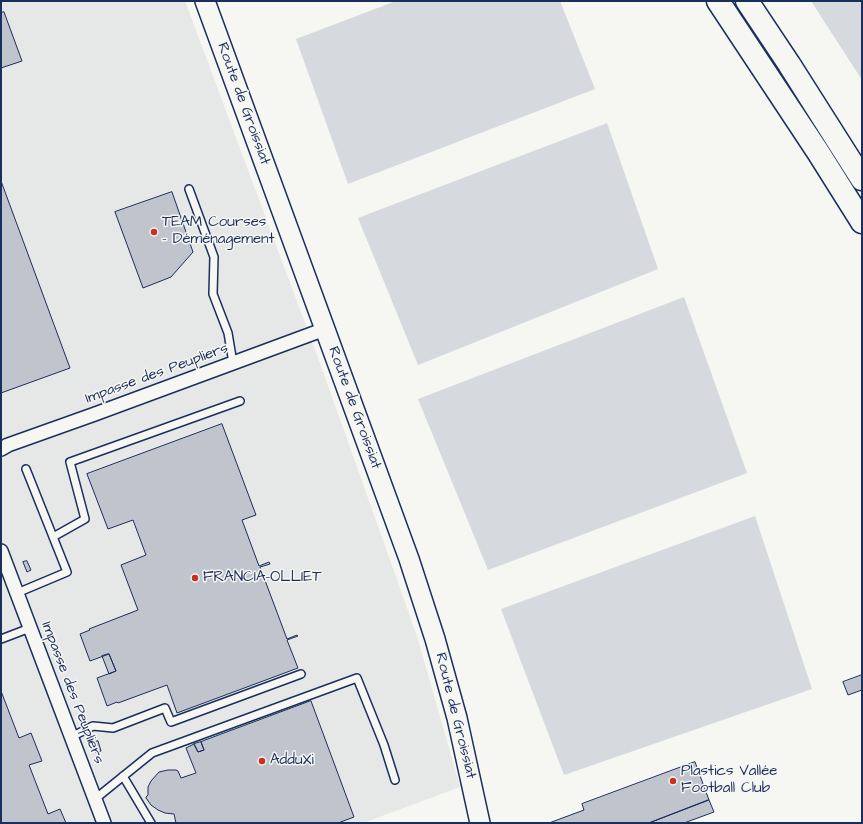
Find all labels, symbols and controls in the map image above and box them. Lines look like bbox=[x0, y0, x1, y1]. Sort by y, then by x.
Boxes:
street label: Route de Groissiat bbox=[212, 40, 274, 168]
place label: TEAM Courses - Déménagement bbox=[162, 214, 275, 249]
marker: TEAM Courses - Déménagement bbox=[149, 227, 159, 237]
street label: Impasse des Peupliers bbox=[83, 340, 231, 408]
street label: Route de Groissiat bbox=[323, 344, 385, 472]
place label: FRANCIA-OLLIET bbox=[203, 569, 322, 587]
marker: FRANCIA-OLLIET bbox=[190, 573, 200, 583]
street label: Impasse des Peupliers bbox=[37, 619, 107, 767]
street label: Route de Groissiat bbox=[431, 651, 479, 781]
place label: AdduXi bbox=[270, 752, 314, 770]
marker: AdduXi bbox=[257, 756, 267, 766]
place label: Plastics Vallée Football Club bbox=[681, 763, 777, 798]
marker: Plastics Vallée Football Club bbox=[668, 776, 678, 786]

